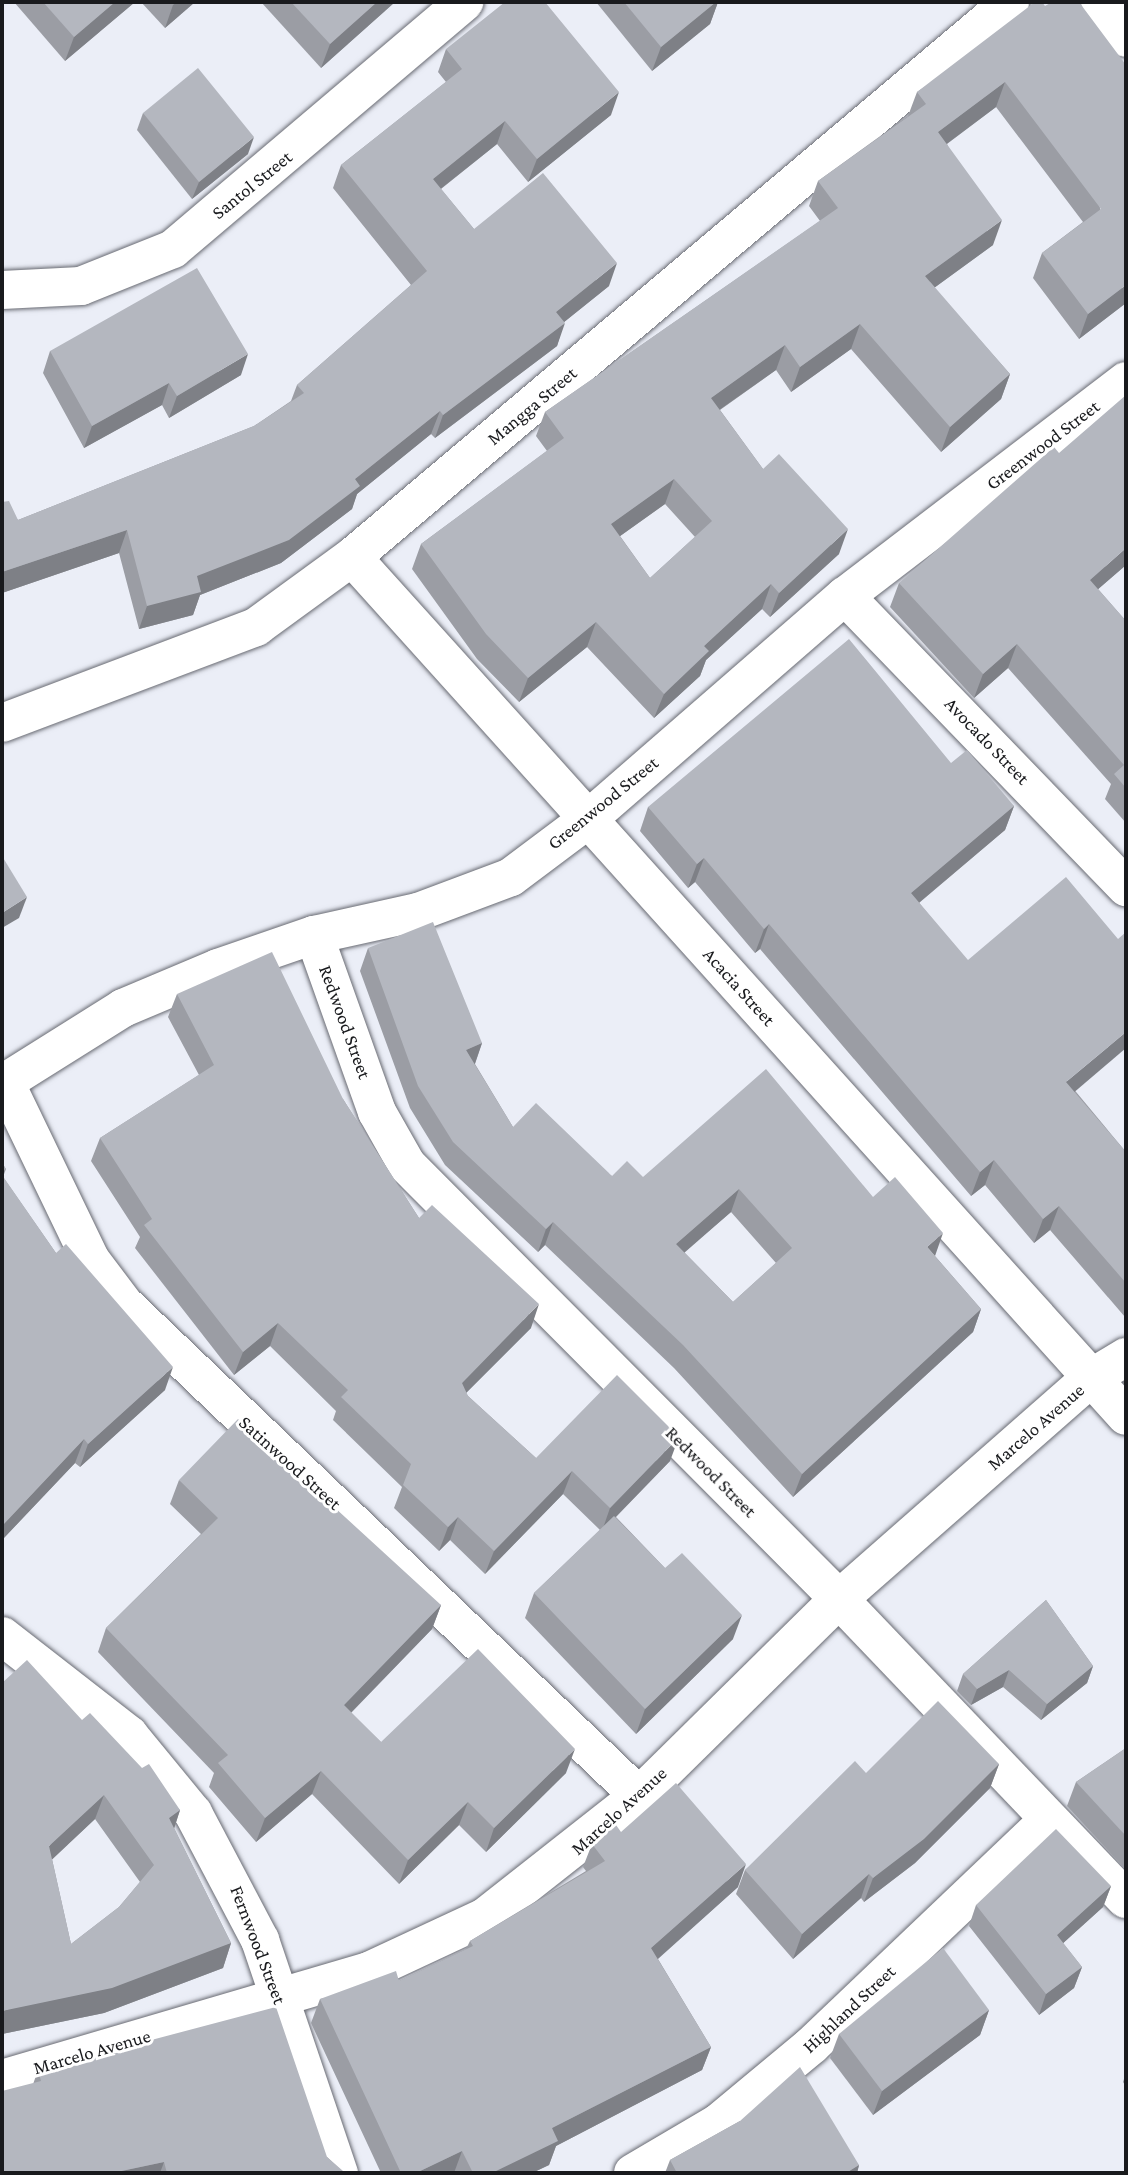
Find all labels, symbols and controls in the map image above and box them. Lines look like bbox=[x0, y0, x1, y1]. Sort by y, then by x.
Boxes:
street label: Santol Street bbox=[207, 146, 297, 224]
street label: Mangga Street bbox=[483, 362, 581, 450]
street label: Greenwood Street bbox=[982, 395, 1104, 495]
street label: Avocado Street bbox=[940, 693, 1034, 789]
street label: Greenwood Street bbox=[543, 751, 663, 855]
street label: Acacia Street bbox=[698, 943, 780, 1031]
street label: Redwood Street bbox=[314, 962, 376, 1082]
street label: Marcelo Avenue bbox=[983, 1379, 1089, 1475]
street label: Satinwood Street bbox=[234, 1411, 346, 1515]
street label: Redwood Street bbox=[661, 1422, 761, 1522]
street label: Marcelo Avenue bbox=[566, 1762, 672, 1860]
street label: Fernwood Street bbox=[225, 1883, 291, 2007]
street label: Highland Street bbox=[798, 1960, 900, 2058]
street label: Marcelo Avenue bbox=[31, 2024, 153, 2080]

